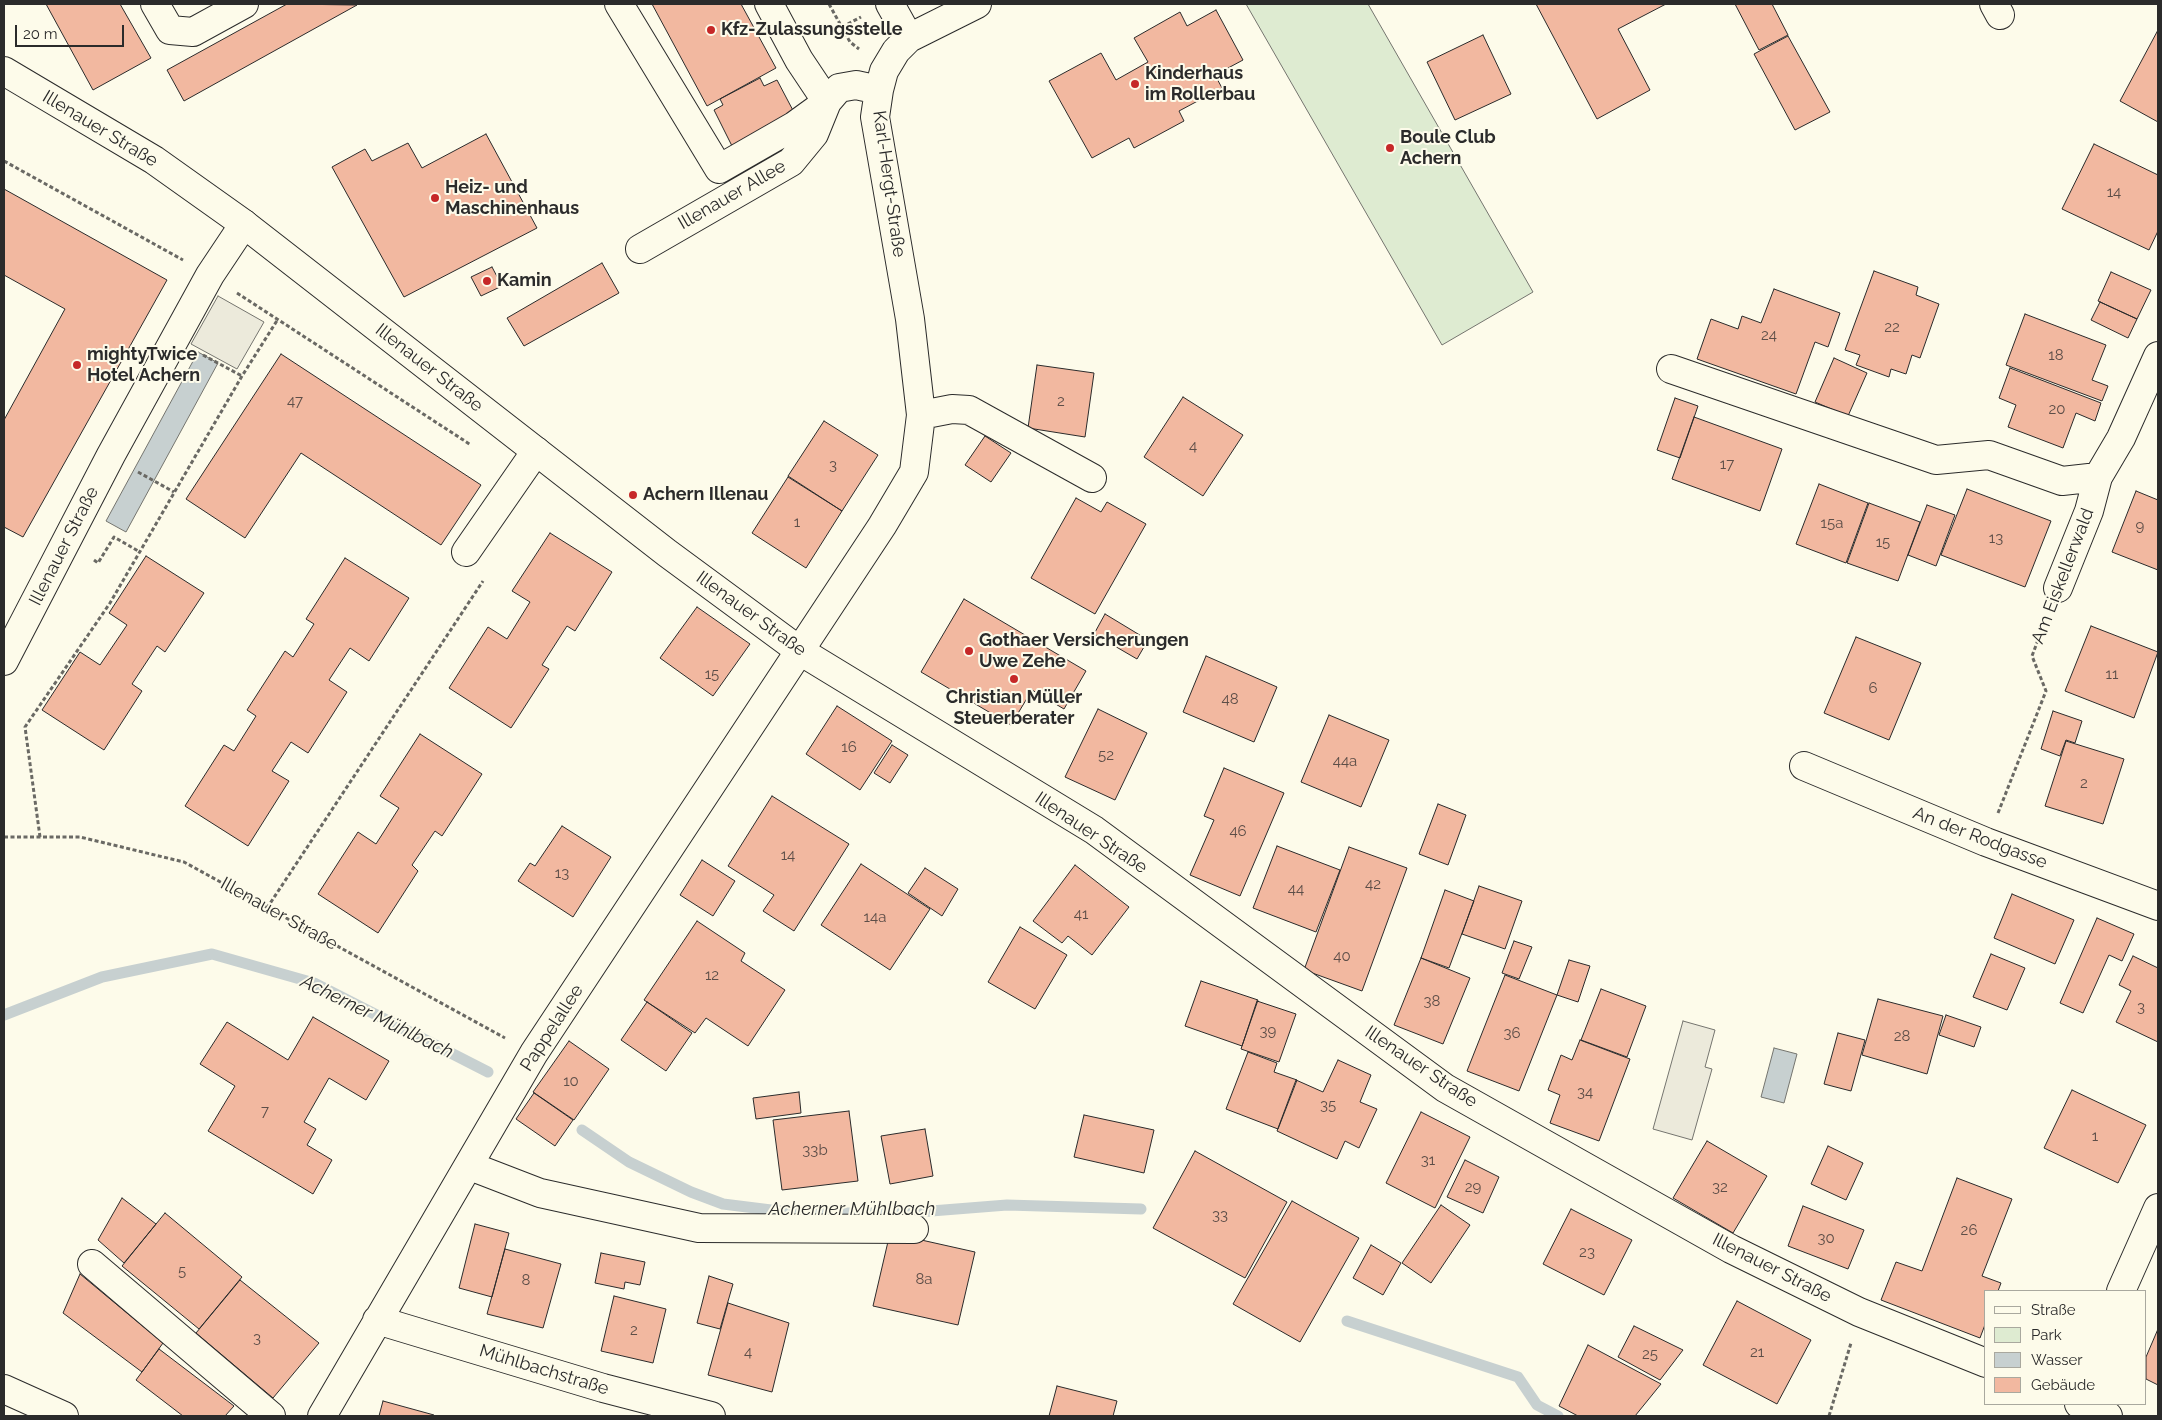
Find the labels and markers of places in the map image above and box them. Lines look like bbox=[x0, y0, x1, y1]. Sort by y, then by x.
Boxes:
place label: Kfz-Zulassungsstelle bbox=[721, 19, 903, 41]
marker: Kfz-Zulassungsstelle bbox=[705, 24, 717, 36]
place label: Kinderhaus im Rollerbau bbox=[1145, 63, 1255, 106]
marker: Kinderhaus im Rollerbau bbox=[1129, 78, 1141, 90]
place label: Boule Club Achern bbox=[1400, 127, 1496, 170]
marker: Boule Club Achern bbox=[1384, 142, 1396, 154]
place label: Heiz- und Maschinenhaus bbox=[445, 177, 579, 220]
marker: Heiz- und Maschinenhaus bbox=[429, 192, 441, 204]
place label: Kamin bbox=[497, 270, 552, 292]
marker: Kamin bbox=[481, 275, 493, 287]
place label: mightyTwice Hotel Achern bbox=[87, 344, 200, 386]
marker: mightyTwice Hotel Achern bbox=[71, 359, 83, 371]
place label: Achern Illenau bbox=[643, 484, 768, 506]
marker: Achern Illenau bbox=[627, 489, 639, 501]
place label: Gothaer Versicherungen Uwe Zehe bbox=[979, 630, 1189, 672]
marker: Gothaer Versicherungen Uwe Zehe bbox=[963, 645, 975, 657]
marker: Christian Müller Steuerberater bbox=[1008, 673, 1020, 685]
place label: Christian Müller Steuerberater bbox=[946, 687, 1082, 730]

